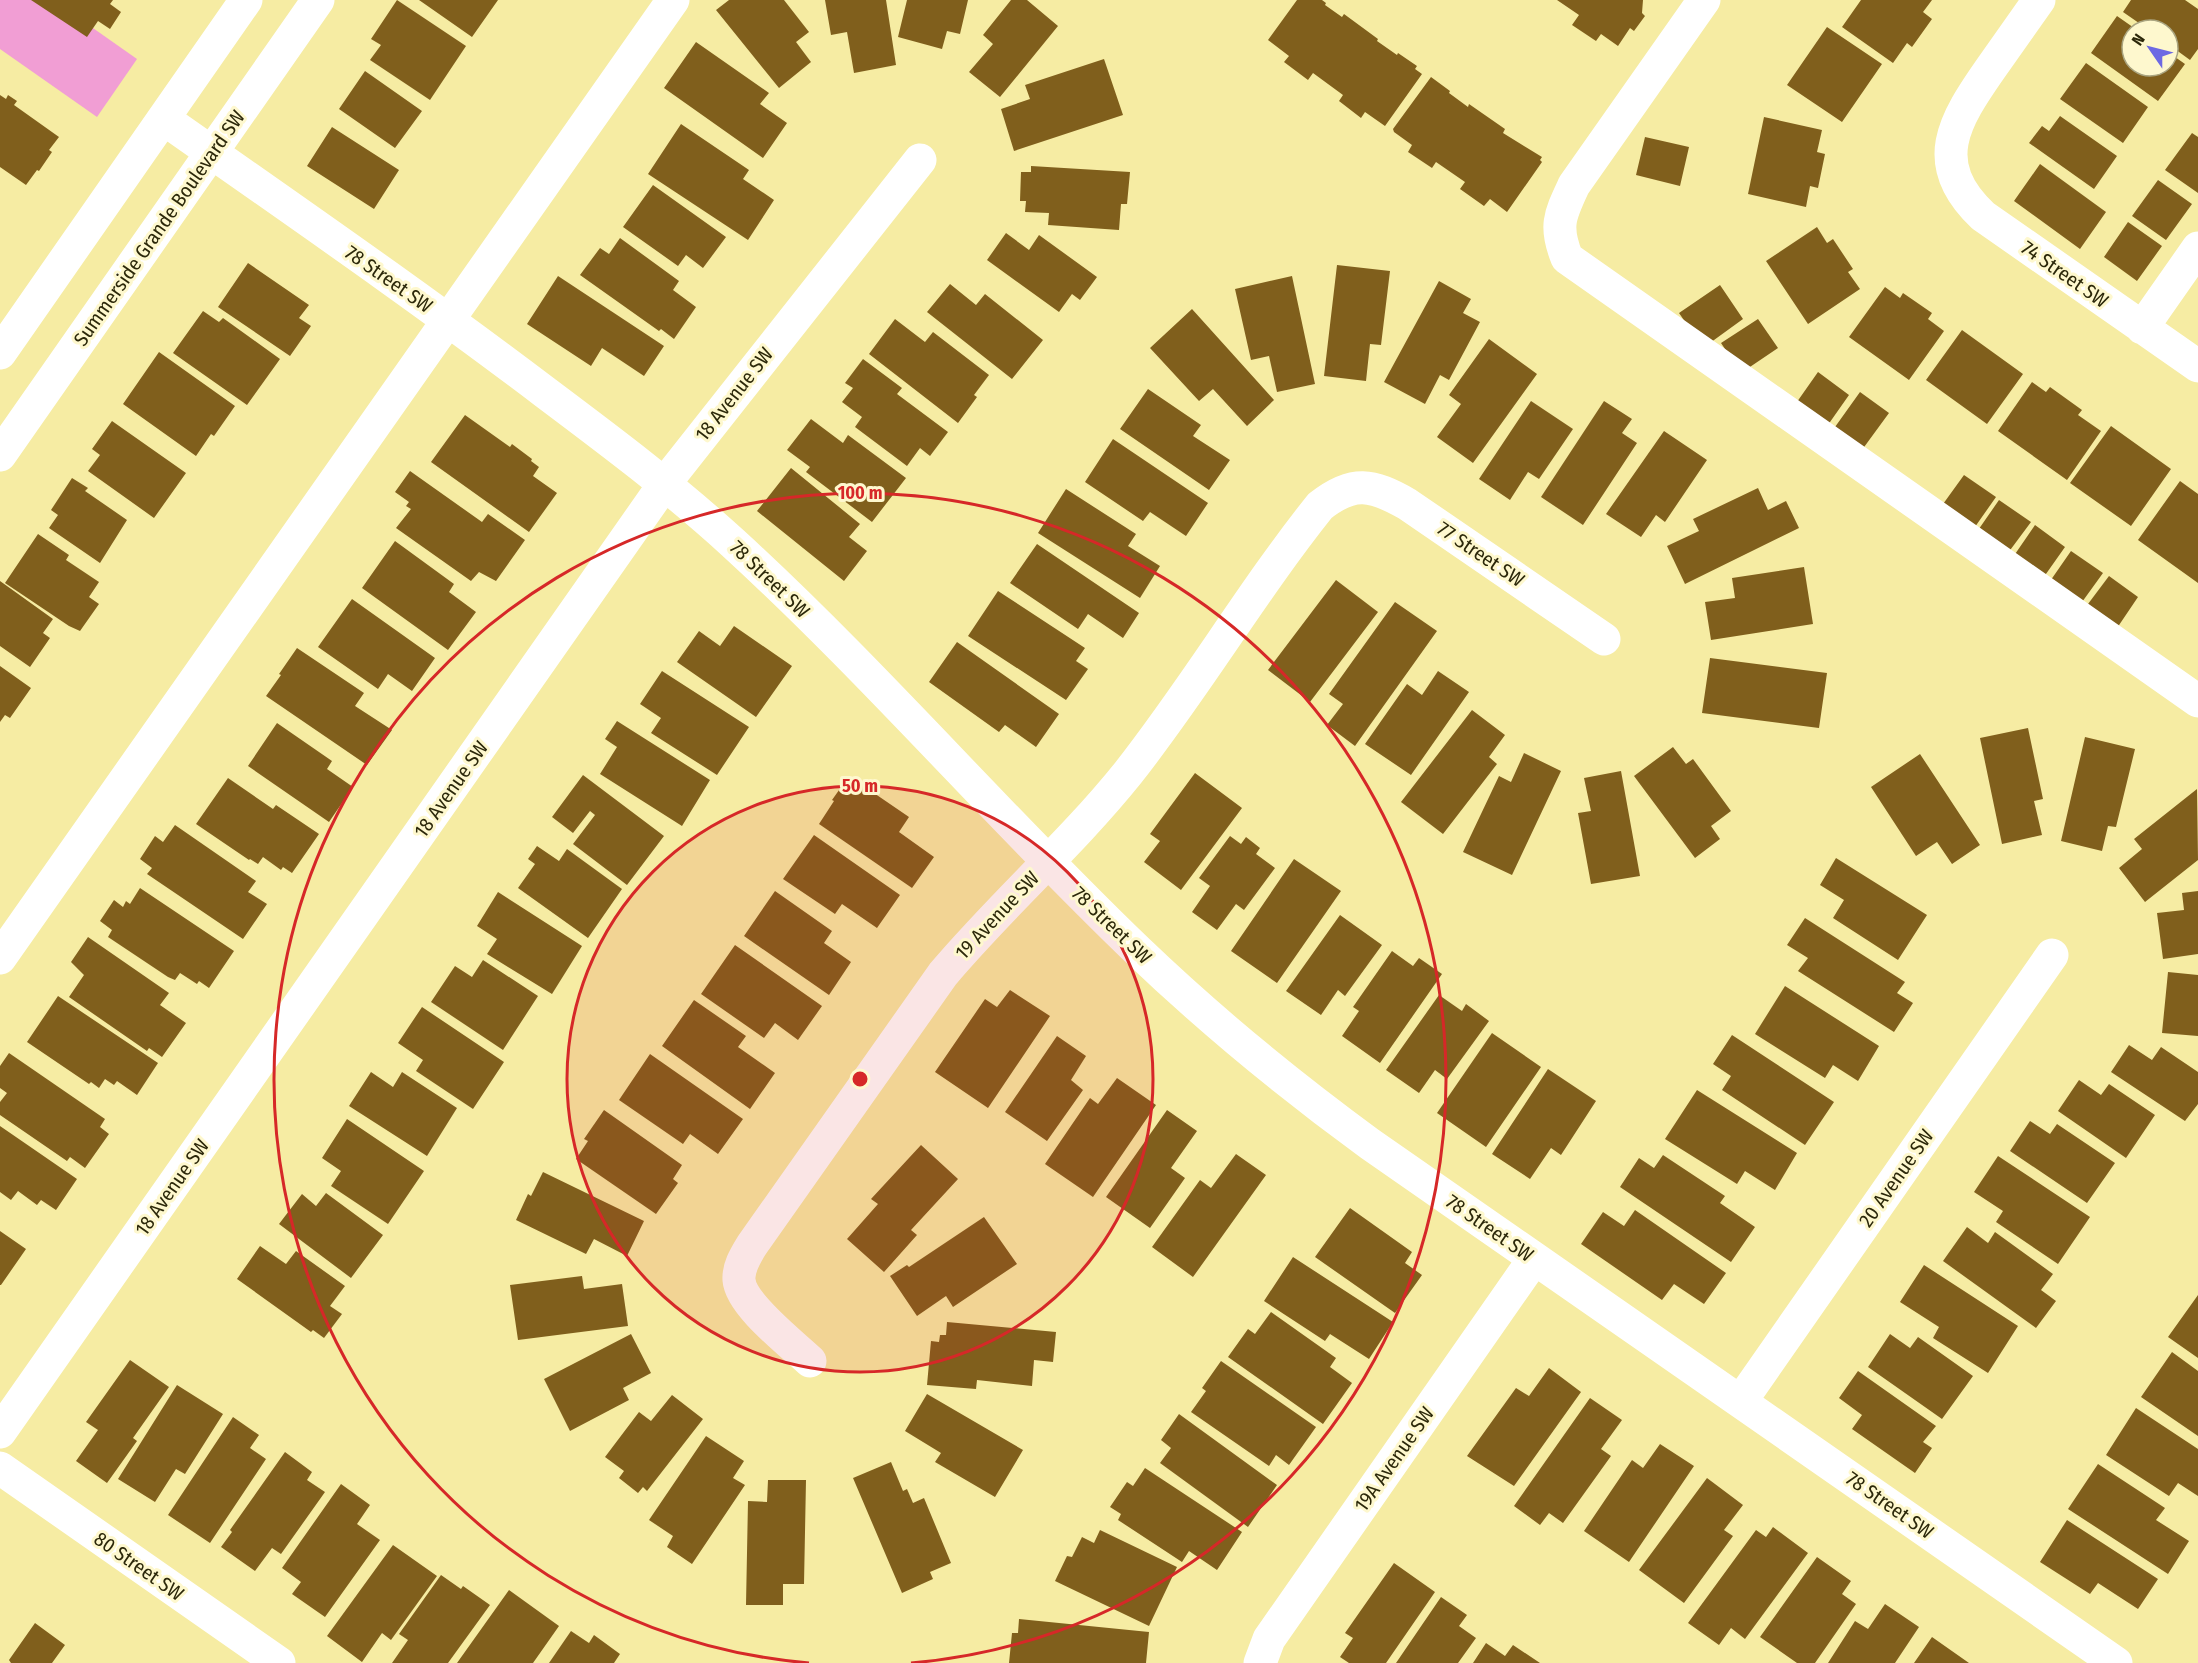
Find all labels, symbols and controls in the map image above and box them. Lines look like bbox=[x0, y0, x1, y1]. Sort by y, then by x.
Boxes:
north arrow bbox=[2120, 18, 2180, 78]
text: N bbox=[2128, 30, 2149, 49]
street label: Summerside Grande Boulevard SW bbox=[68, 106, 250, 350]
street label: 74 Street SW bbox=[2017, 235, 2113, 313]
street label: 78 Street SW bbox=[341, 240, 437, 318]
street label: 18 Avenue SW bbox=[690, 342, 778, 446]
text: 100 m bbox=[838, 482, 882, 504]
street label: 77 Street SW bbox=[1433, 516, 1529, 592]
street label: 78 Street SW bbox=[725, 535, 815, 623]
street label: 18 Avenue SW bbox=[409, 736, 493, 842]
text: 50 m bbox=[842, 775, 878, 797]
street label: 19 Avenue SW bbox=[950, 866, 1044, 964]
street label: 78 Street SW bbox=[1067, 881, 1157, 969]
centre of rings bbox=[850, 1069, 870, 1089]
street label: 20 Avenue SW bbox=[1854, 1125, 1938, 1231]
street label: 18 Avenue SW bbox=[130, 1134, 214, 1240]
street label: 78 Street SW bbox=[1442, 1189, 1538, 1267]
street label: 19A Avenue SW bbox=[1349, 1402, 1439, 1516]
street label: 78 Street SW bbox=[1842, 1466, 1938, 1544]
street label: 80 Street SW bbox=[90, 1526, 188, 1606]

